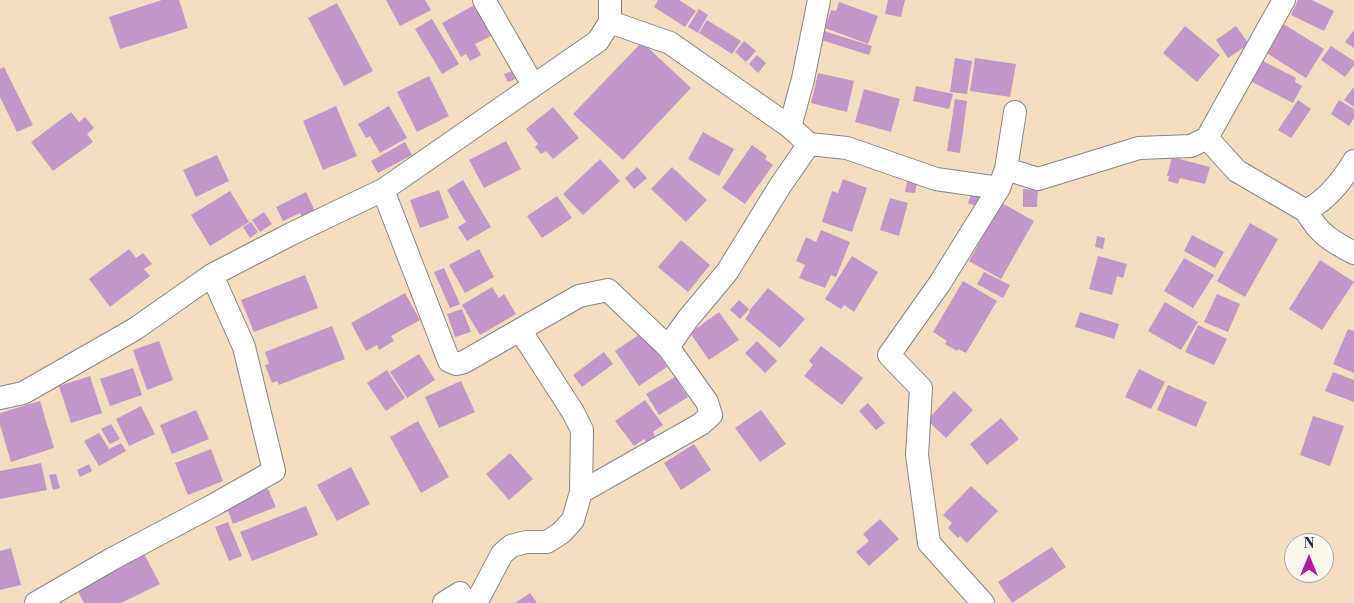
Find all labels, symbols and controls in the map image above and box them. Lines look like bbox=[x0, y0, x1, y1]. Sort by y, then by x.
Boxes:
north arrow bbox=[1284, 533, 1334, 583]
text: N bbox=[1303, 535, 1315, 553]

